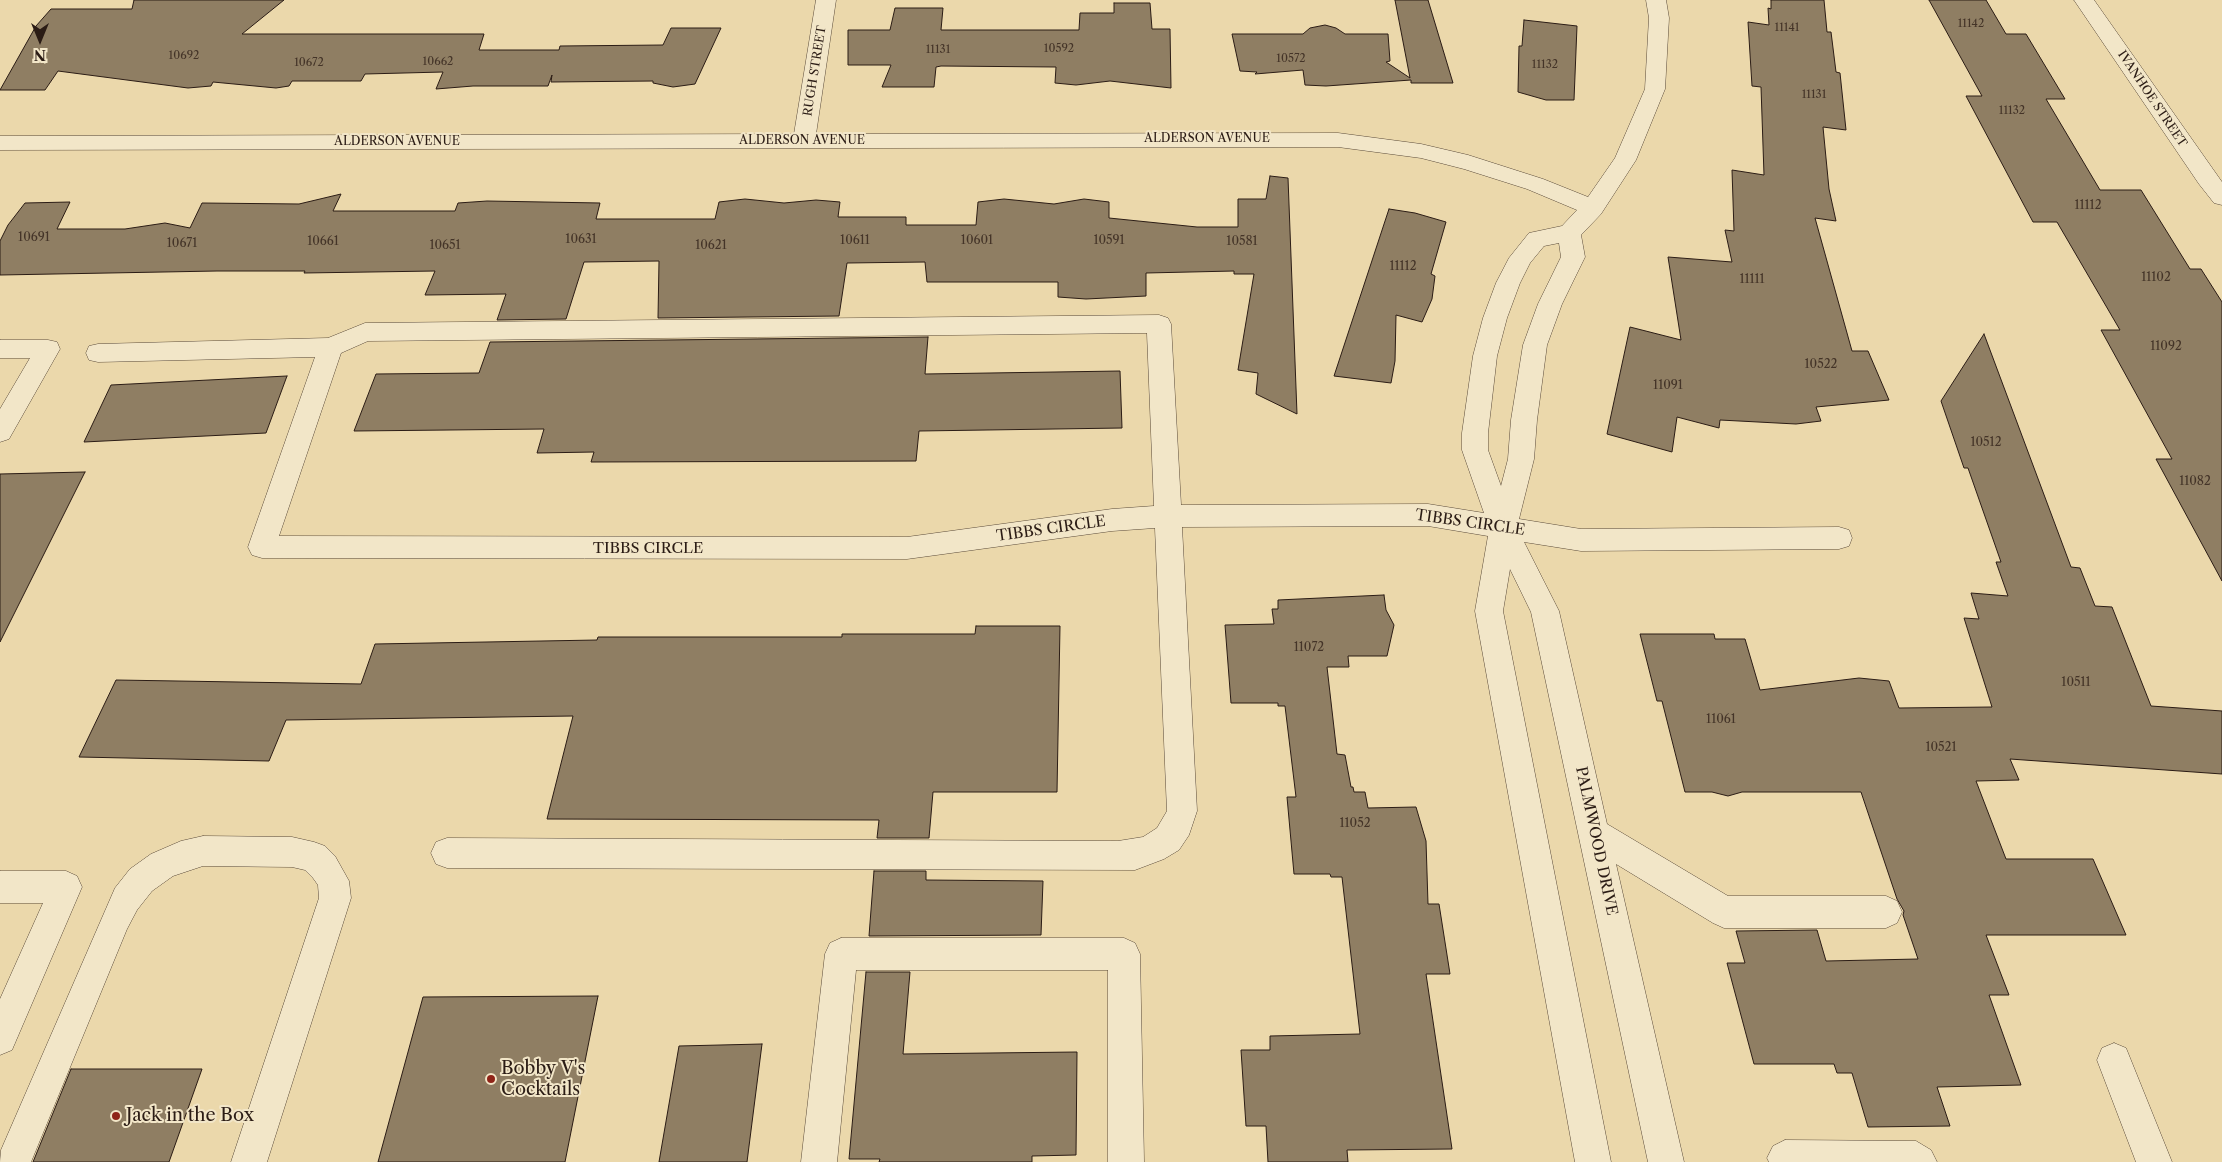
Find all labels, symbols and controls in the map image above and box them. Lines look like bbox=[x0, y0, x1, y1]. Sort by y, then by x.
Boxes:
north arrow bbox=[15, 15, 65, 65]
house number: 11142 bbox=[1958, 17, 1984, 31]
house number: 11141 bbox=[1775, 21, 1799, 35]
street label: RUGH STREET bbox=[801, 25, 829, 117]
house number: 10592 bbox=[1044, 42, 1074, 56]
house number: 11131 bbox=[926, 43, 950, 57]
text: N bbox=[34, 46, 46, 64]
street label: IVANHOE STREET bbox=[2114, 48, 2190, 150]
house number: 10692 bbox=[169, 49, 199, 63]
house number: 10572 bbox=[1276, 52, 1306, 66]
house number: 10662 bbox=[423, 55, 453, 69]
house number: 10672 bbox=[294, 56, 324, 70]
house number: 11132 bbox=[1532, 58, 1558, 72]
house number: 11131 bbox=[1802, 88, 1826, 102]
house number: 11132 bbox=[1999, 104, 2025, 118]
street label: ALDERSON AVENUE bbox=[1144, 132, 1270, 146]
street label: ALDERSON AVENUE bbox=[739, 134, 865, 148]
street label: ALDERSON AVENUE bbox=[334, 135, 460, 149]
house number: 11112 bbox=[2074, 199, 2102, 213]
house number: 10691 bbox=[18, 231, 50, 245]
house number: 10631 bbox=[565, 233, 597, 247]
house number: 10611 bbox=[840, 234, 870, 248]
house number: 10601 bbox=[961, 234, 993, 248]
house number: 10591 bbox=[1093, 234, 1125, 248]
house number: 10661 bbox=[307, 235, 339, 249]
house number: 10581 bbox=[1226, 235, 1258, 249]
house number: 10671 bbox=[167, 237, 197, 251]
house number: 10651 bbox=[429, 239, 461, 253]
house number: 10621 bbox=[695, 239, 727, 253]
house number: 11112 bbox=[1389, 260, 1417, 274]
house number: 11102 bbox=[2141, 271, 2171, 285]
house number: 11111 bbox=[1739, 273, 1765, 287]
house number: 11092 bbox=[2150, 340, 2182, 354]
house number: 10522 bbox=[1805, 358, 1837, 372]
house number: 11091 bbox=[1653, 379, 1683, 393]
house number: 10512 bbox=[1970, 436, 2002, 450]
house number: 11082 bbox=[2179, 475, 2211, 489]
street label: TIBBS CIRCLE bbox=[1414, 506, 1526, 540]
street label: TIBBS CIRCLE bbox=[995, 512, 1107, 546]
street label: TIBBS CIRCLE bbox=[593, 540, 703, 558]
house number: 11072 bbox=[1294, 641, 1324, 655]
house number: 10511 bbox=[2061, 676, 2091, 690]
house number: 11061 bbox=[1706, 713, 1736, 727]
house number: 10521 bbox=[1925, 741, 1957, 755]
street label: PALMWOOD DRIVE bbox=[1571, 765, 1621, 917]
house number: 11052 bbox=[1339, 817, 1371, 831]
place label: Bobby V's Cocktails bbox=[501, 1058, 585, 1100]
marker: Bobby V's Cocktails bbox=[485, 1073, 497, 1085]
place label: Jack in the Box bbox=[126, 1105, 254, 1127]
marker: Jack in the Box bbox=[110, 1110, 122, 1122]

